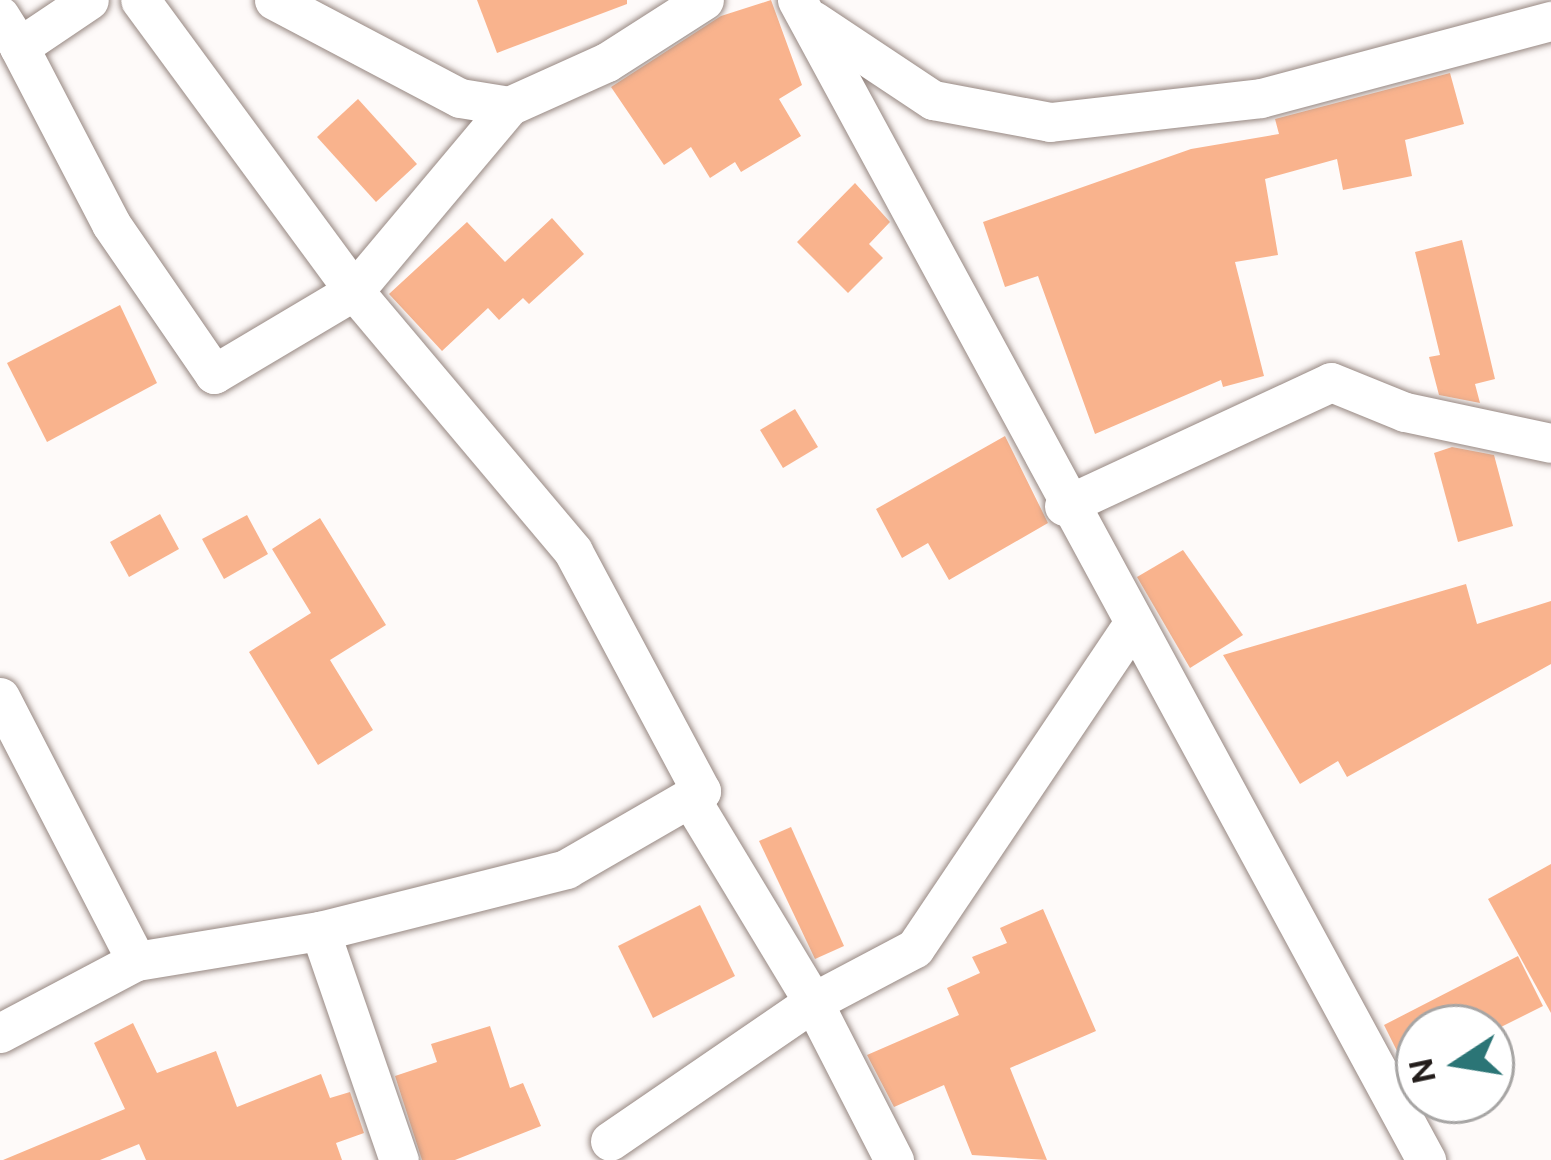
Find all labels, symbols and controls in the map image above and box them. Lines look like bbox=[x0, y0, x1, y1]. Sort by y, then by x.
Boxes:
north arrow bbox=[1395, 1004, 1515, 1124]
text: N bbox=[1399, 1055, 1446, 1087]

